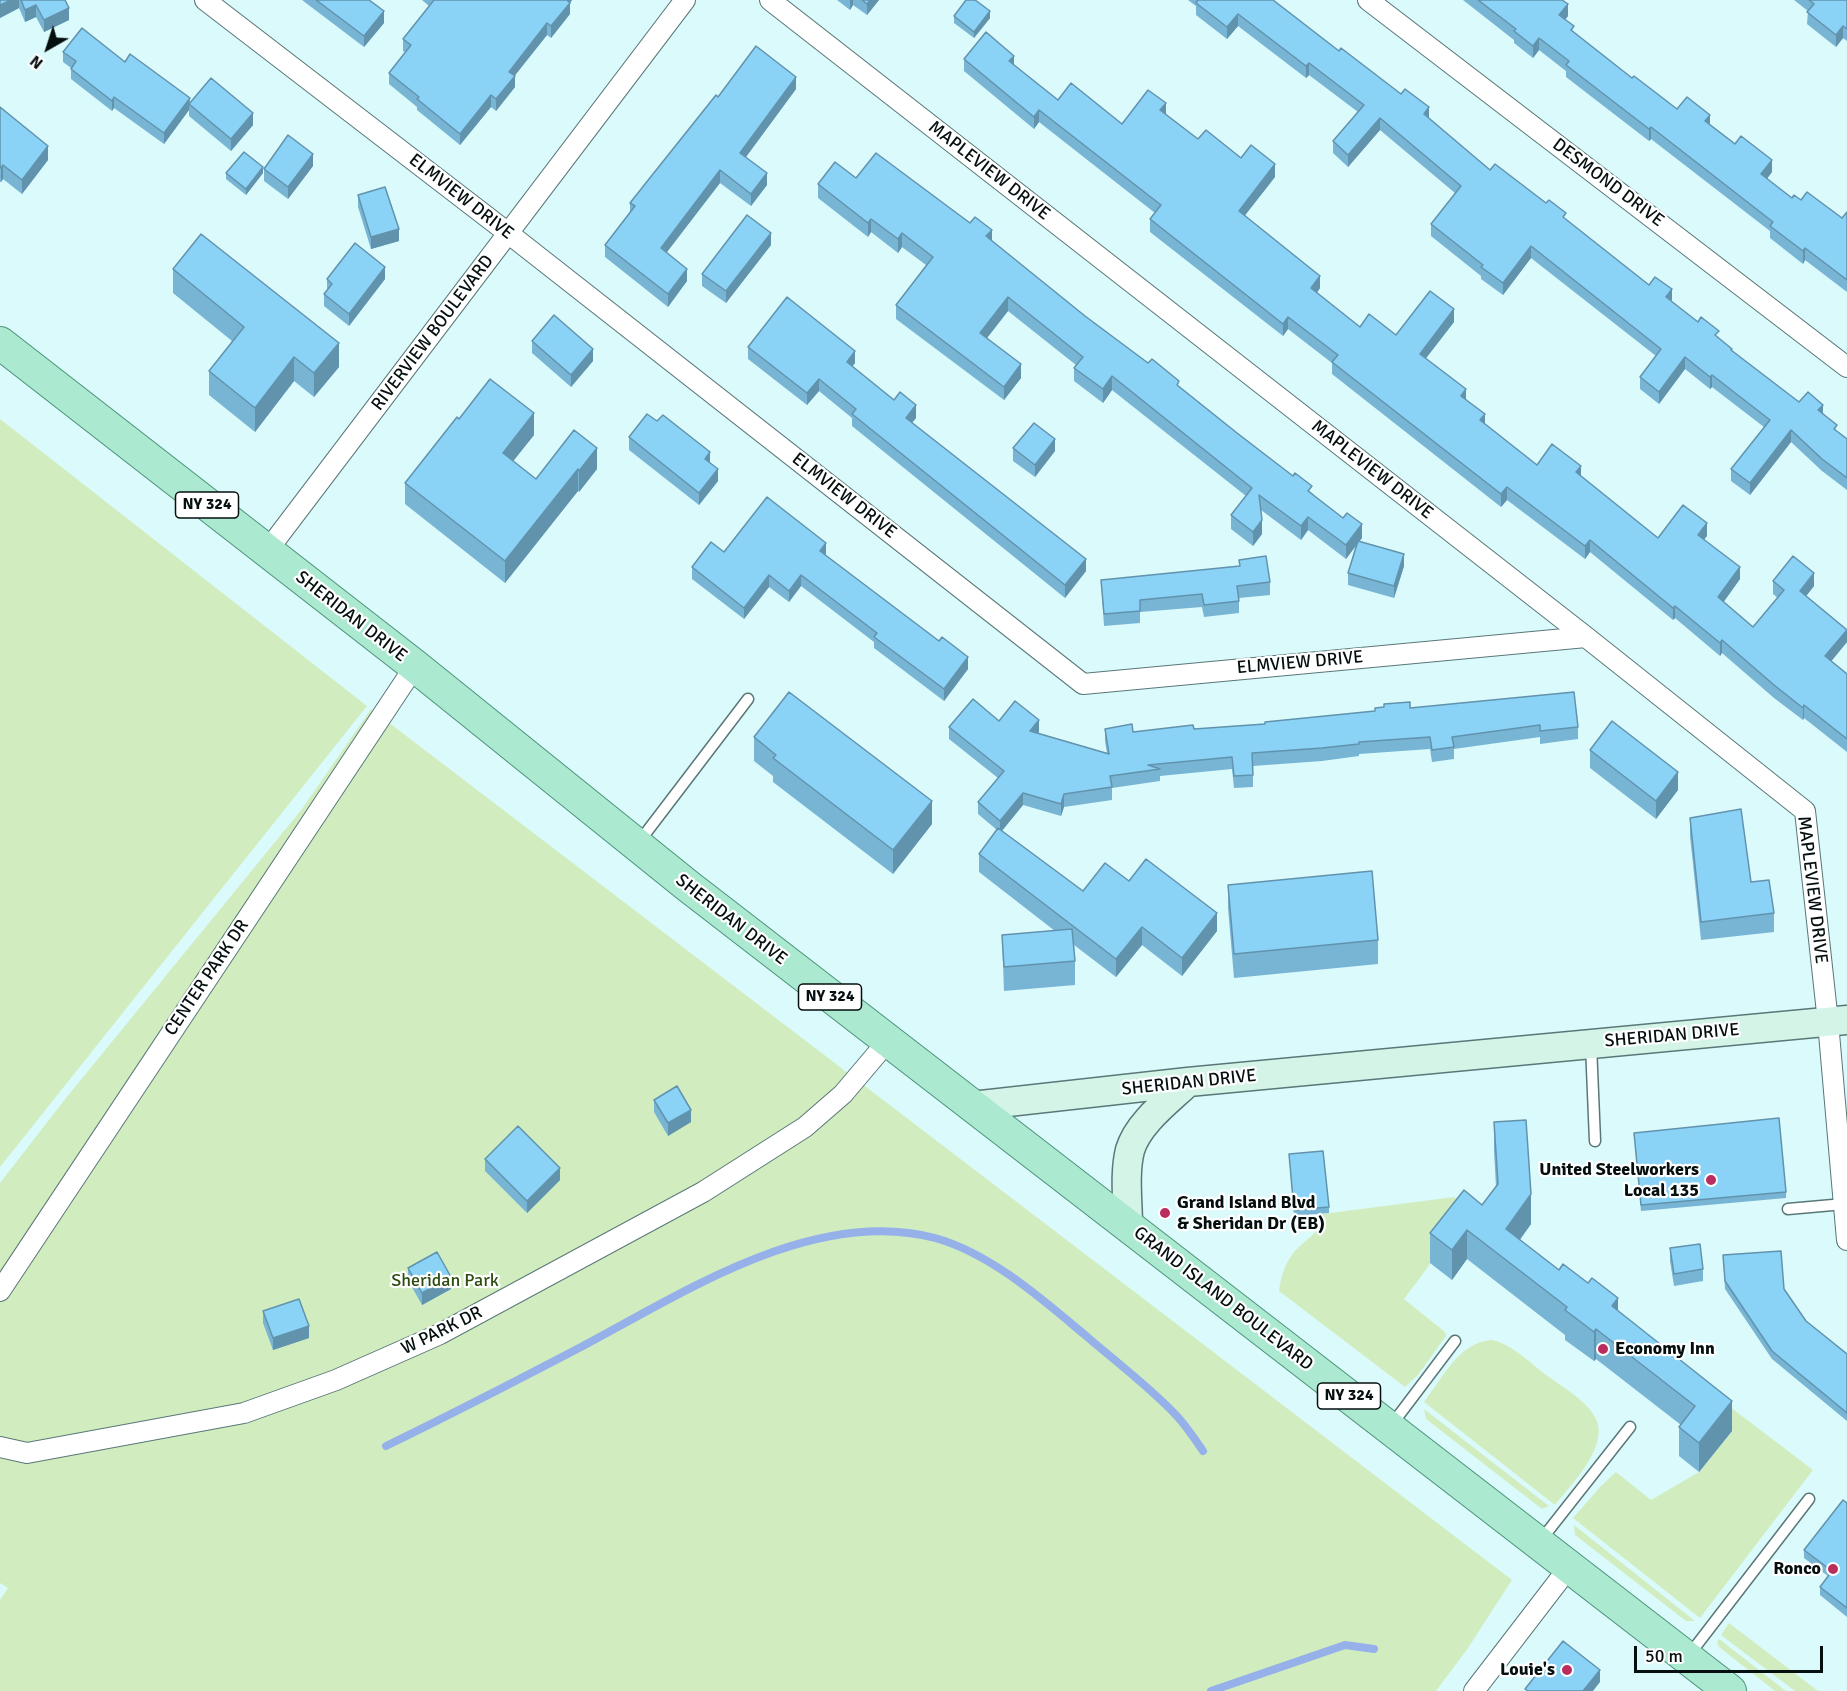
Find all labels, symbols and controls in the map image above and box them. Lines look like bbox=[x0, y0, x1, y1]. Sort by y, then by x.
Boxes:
north arrow bbox=[18, 18, 78, 78]
text: N bbox=[26, 51, 47, 73]
street label: MAPLEVIEW DRIVE bbox=[924, 117, 1054, 225]
street label: DESMOND DRIVE bbox=[1548, 134, 1668, 232]
street label: ELMVIEW DRIVE bbox=[404, 149, 518, 245]
street label: RIVERVIEW BOULEVARD bbox=[367, 251, 499, 415]
street label: MAPLEVIEW DRIVE bbox=[1307, 416, 1437, 524]
street label: ELMVIEW DRIVE bbox=[787, 448, 901, 544]
road number: NY 324 bbox=[176, 492, 238, 518]
street label: SHERIDAN DRIVE bbox=[291, 567, 411, 667]
street label: ELMVIEW DRIVE bbox=[1236, 647, 1364, 679]
street label: MAPLEVIEW DRIVE bbox=[1792, 815, 1832, 965]
street label: SHERIDAN DRIVE bbox=[671, 870, 791, 970]
street label: CENTER PARK DR bbox=[160, 916, 254, 1040]
road number: NY 324 bbox=[798, 984, 862, 1010]
street label: SHERIDAN DRIVE bbox=[1604, 1019, 1740, 1053]
street label: SHERIDAN DRIVE bbox=[1121, 1065, 1257, 1101]
place label: United Steelworkers Local 135 bbox=[1539, 1159, 1699, 1202]
marker: United Steelworkers Local 135 bbox=[1704, 1173, 1718, 1187]
place label: Grand Island Blvd & Sheridan Dr (EB) bbox=[1177, 1192, 1325, 1234]
marker: Grand Island Blvd & Sheridan Dr (EB) bbox=[1158, 1206, 1172, 1220]
street label: GRAND ISLAND BOULEVARD bbox=[1129, 1222, 1317, 1376]
park label: Sheridan Park bbox=[391, 1270, 499, 1292]
street label: W PARK DR bbox=[398, 1302, 486, 1360]
place label: Economy Inn bbox=[1615, 1338, 1715, 1360]
marker: Economy Inn bbox=[1596, 1342, 1610, 1356]
road number: NY 324 bbox=[1318, 1383, 1380, 1409]
place label: Ronco bbox=[1773, 1558, 1821, 1580]
marker: Ronco bbox=[1826, 1562, 1840, 1576]
scale bar bbox=[1637, 1634, 1826, 1672]
text: 50 m bbox=[1645, 1645, 1683, 1667]
place label: Louie's bbox=[1500, 1659, 1555, 1681]
marker: Louie's bbox=[1560, 1663, 1574, 1677]

